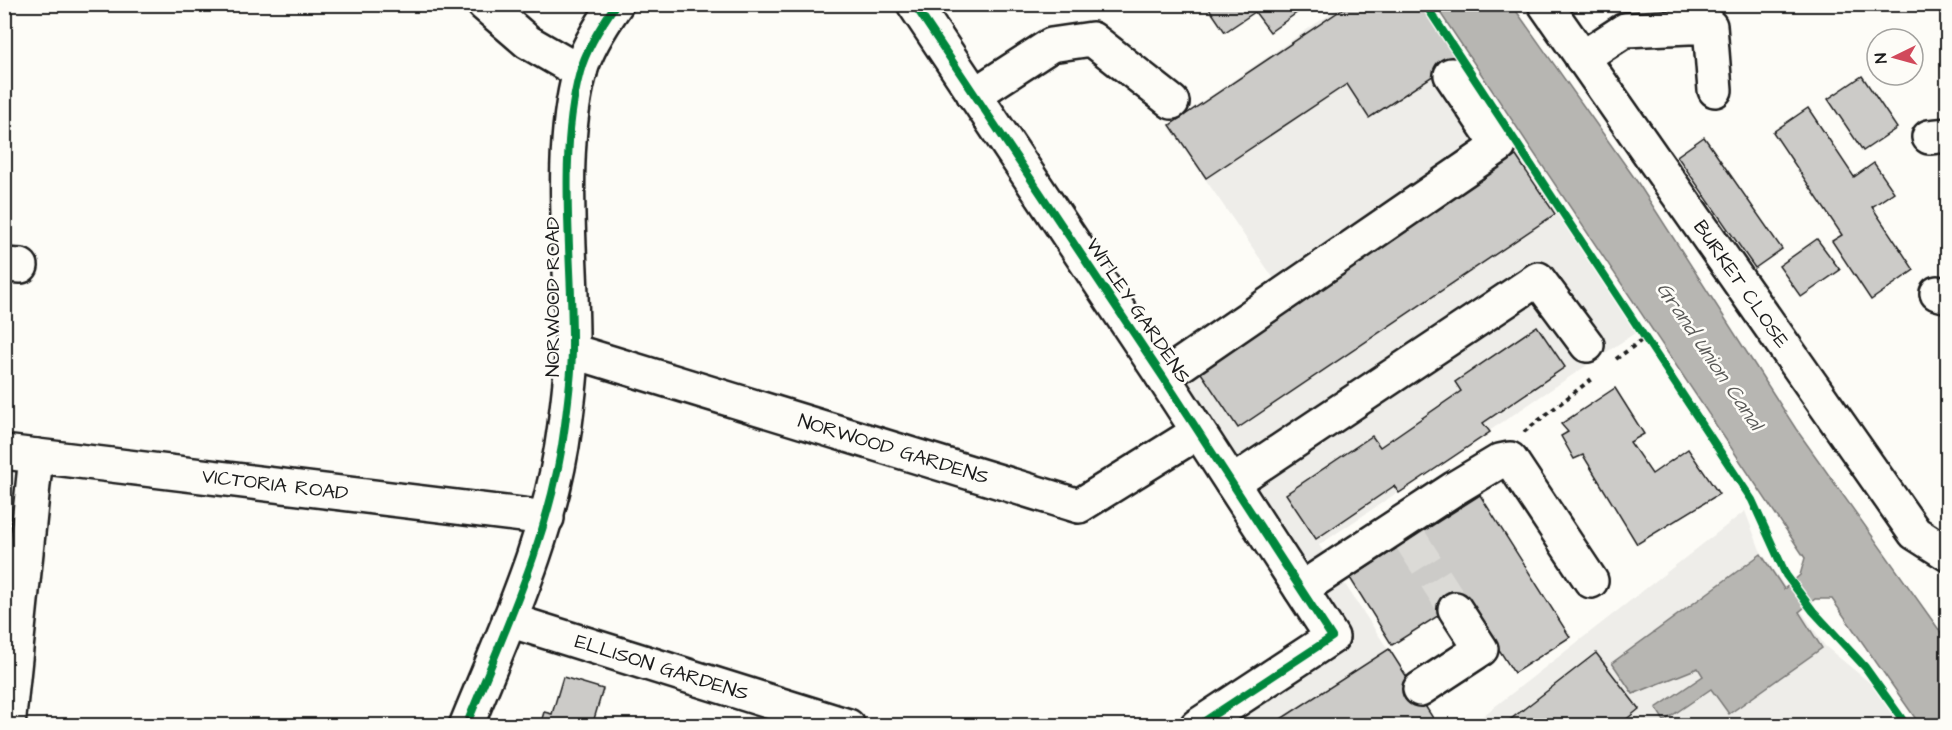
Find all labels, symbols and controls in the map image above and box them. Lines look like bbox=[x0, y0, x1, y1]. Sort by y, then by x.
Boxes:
north arrow bbox=[1865, 27, 1925, 87]
text: N bbox=[1870, 52, 1892, 64]
street label: BURKET CLOSE bbox=[1686, 215, 1796, 354]
street label: NORWOOD ROAD bbox=[539, 217, 567, 377]
street label: WITLEY GARDENS bbox=[1079, 233, 1197, 389]
water label: Grand Union Canal bbox=[1650, 276, 1772, 438]
street label: NORWOOD GARDENS bbox=[795, 407, 992, 492]
street label: VICTORIA ROAD bbox=[200, 462, 350, 508]
street label: ELLISON GARDENS bbox=[571, 627, 752, 708]

